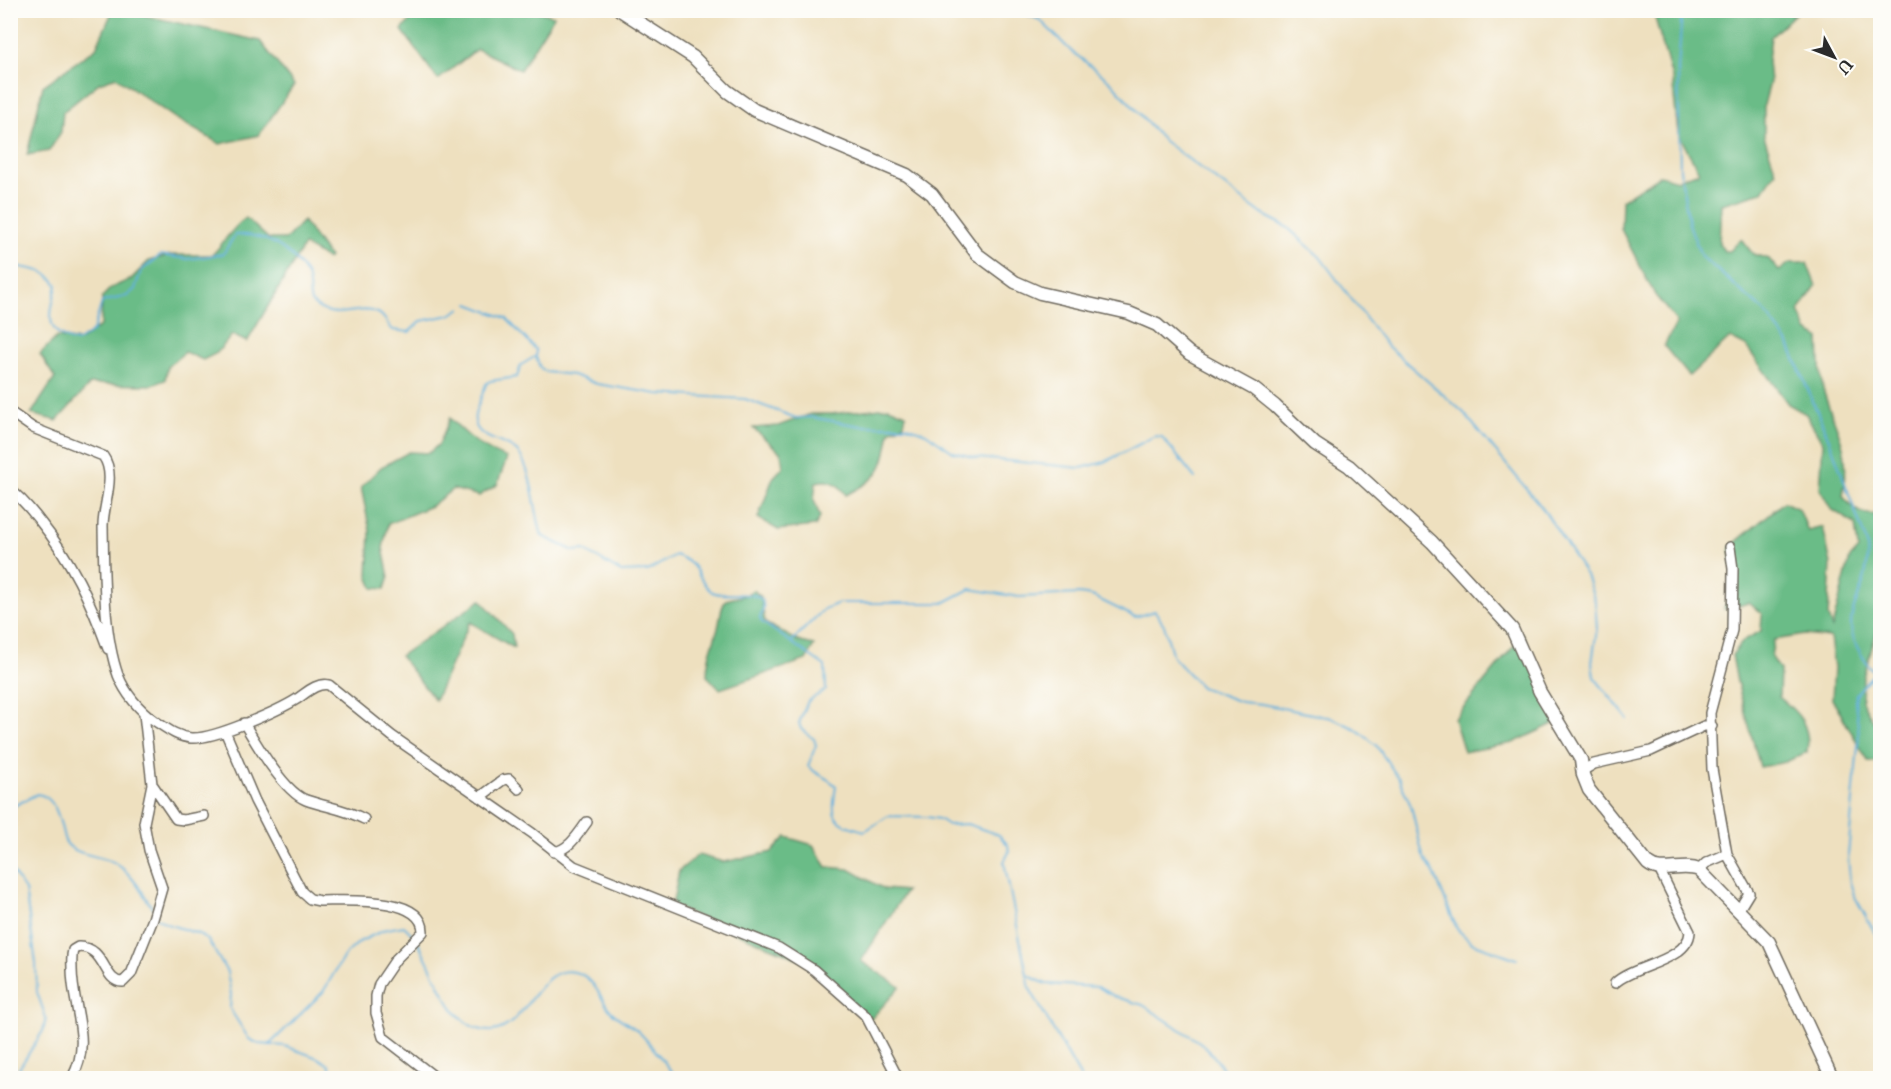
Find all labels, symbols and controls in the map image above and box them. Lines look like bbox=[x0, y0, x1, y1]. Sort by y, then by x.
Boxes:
north arrow bbox=[1804, 27, 1864, 87]
text: U bbox=[1832, 55, 1857, 78]

